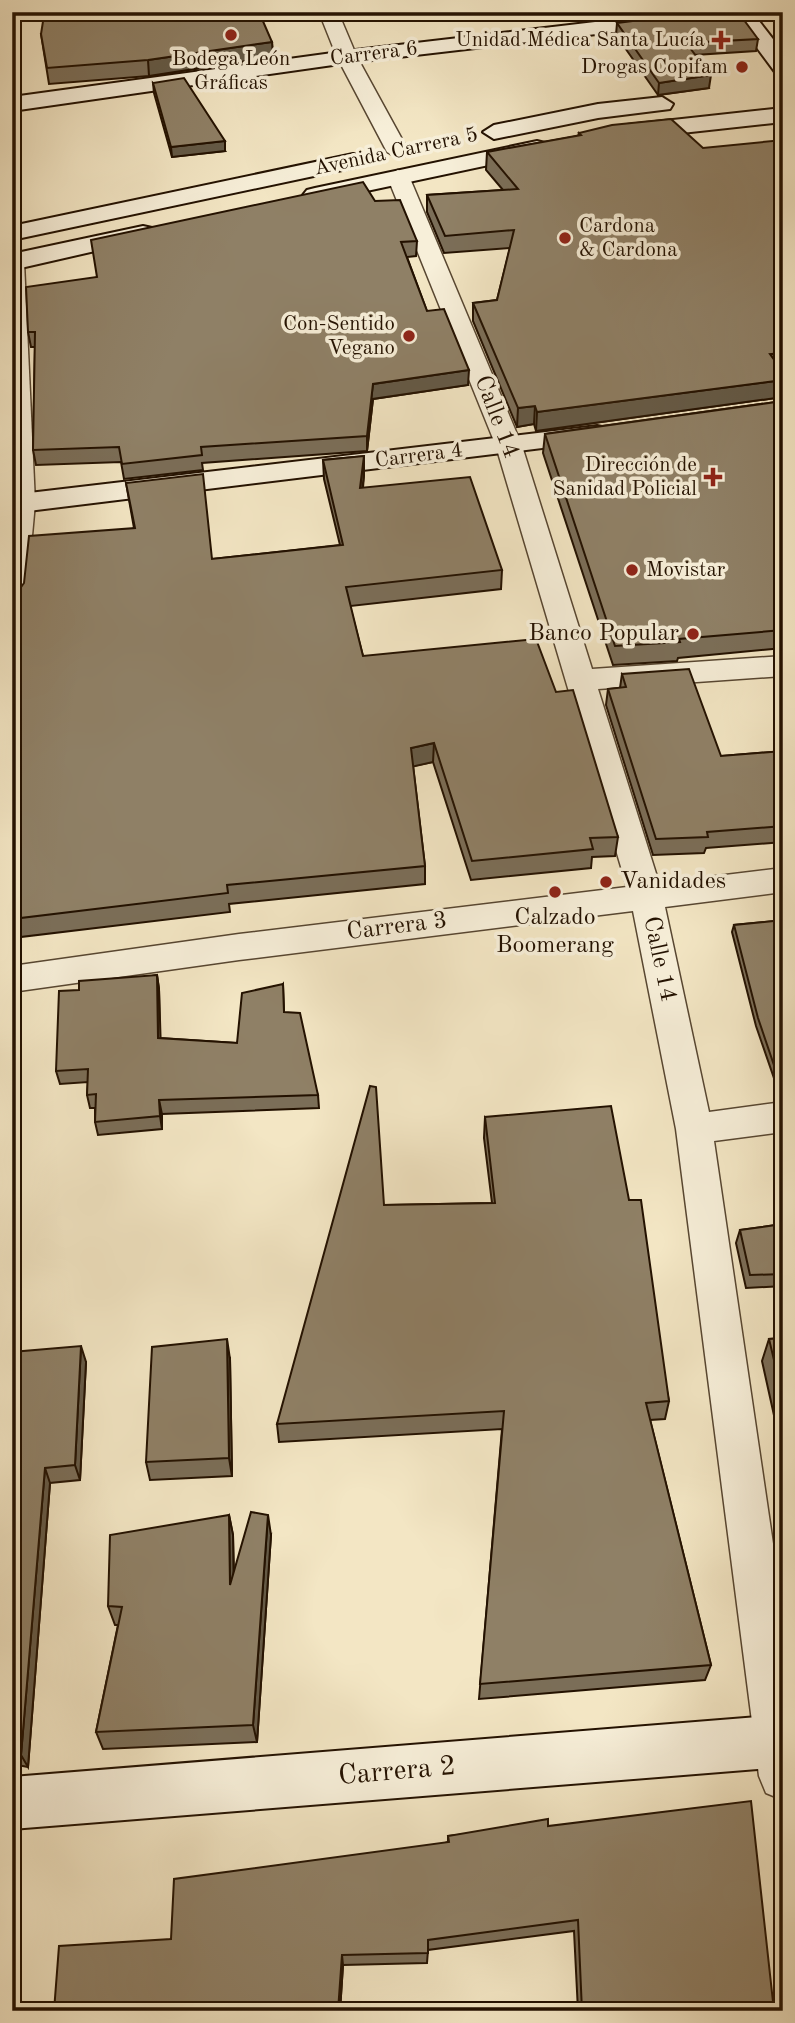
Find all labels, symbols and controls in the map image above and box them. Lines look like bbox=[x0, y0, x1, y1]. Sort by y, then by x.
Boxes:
marker: Bodega León Gráficas bbox=[223, 27, 239, 43]
place label: Unidad Médica Santa Lucía bbox=[455, 30, 705, 51]
marker: Unidad Médica Santa Lucía bbox=[711, 30, 731, 50]
street label: Carrera 6 bbox=[329, 38, 419, 70]
place label: Bodega León Gráficas bbox=[172, 49, 290, 94]
place label: Drogas Copifam bbox=[581, 57, 728, 78]
marker: Drogas Copifam bbox=[734, 59, 750, 75]
street label: Avenida Carrera 5 bbox=[312, 124, 480, 180]
place label: Cardona & Cardona bbox=[579, 216, 678, 261]
marker: Cardona & Cardona bbox=[557, 230, 573, 246]
place label: Con-Sentido Vegano bbox=[283, 314, 395, 359]
marker: Con-Sentido Vegano bbox=[401, 328, 417, 344]
street label: Calle 14 bbox=[469, 372, 523, 462]
street label: Carrera 4 bbox=[374, 440, 464, 472]
place label: Dirección de Sanidad Policial bbox=[553, 455, 697, 500]
marker: Dirección de Sanidad Policial bbox=[703, 467, 723, 487]
place label: Movistar bbox=[646, 560, 726, 581]
marker: Movistar bbox=[624, 562, 640, 578]
place label: Banco Popular bbox=[528, 622, 679, 646]
marker: Banco Popular bbox=[685, 626, 701, 642]
place label: Vanidades bbox=[620, 870, 726, 894]
marker: Vanidades bbox=[598, 874, 614, 890]
marker: Calzado Boomerang bbox=[547, 884, 563, 900]
place label: Calzado Boomerang bbox=[496, 906, 614, 958]
street label: Carrera 3 bbox=[345, 909, 449, 945]
street label: Calle 14 bbox=[638, 914, 680, 1004]
street label: Carrera 2 bbox=[337, 1753, 457, 1791]

